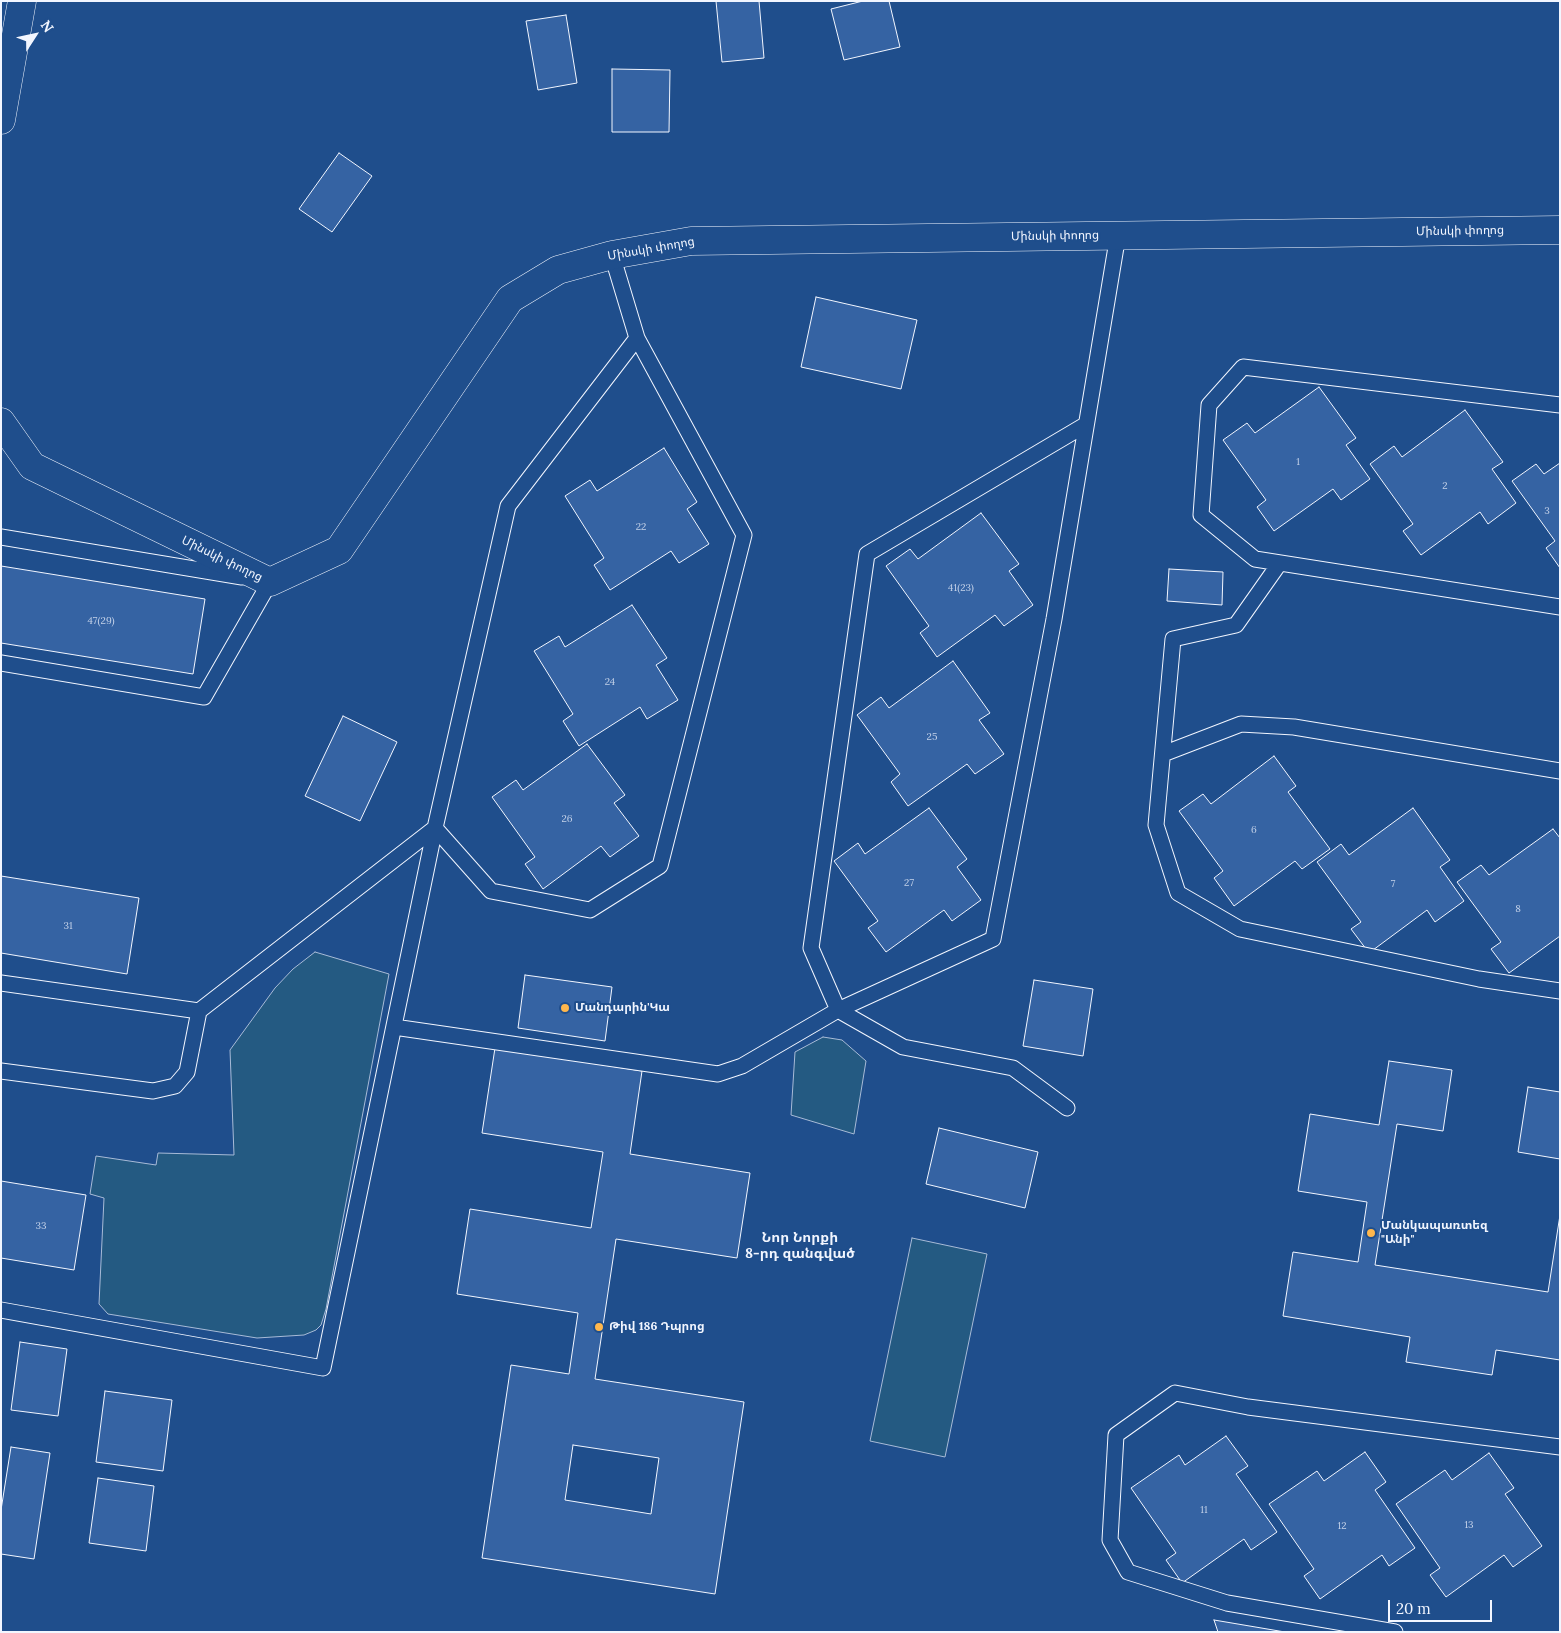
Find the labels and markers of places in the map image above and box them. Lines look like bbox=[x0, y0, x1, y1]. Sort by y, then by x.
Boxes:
place label: Մանդարին'Կա bbox=[575, 1001, 670, 1015]
marker: Մանդարին'Կա bbox=[559, 1002, 571, 1014]
place label: Մանկապառտեզ "Անի" bbox=[1381, 1219, 1488, 1247]
marker: Մանկապառտեզ "Անի" bbox=[1365, 1227, 1377, 1239]
place label: Թիվ 186 Դպրոց bbox=[609, 1320, 705, 1334]
marker: Թիվ 186 Դպրոց bbox=[593, 1321, 605, 1333]

